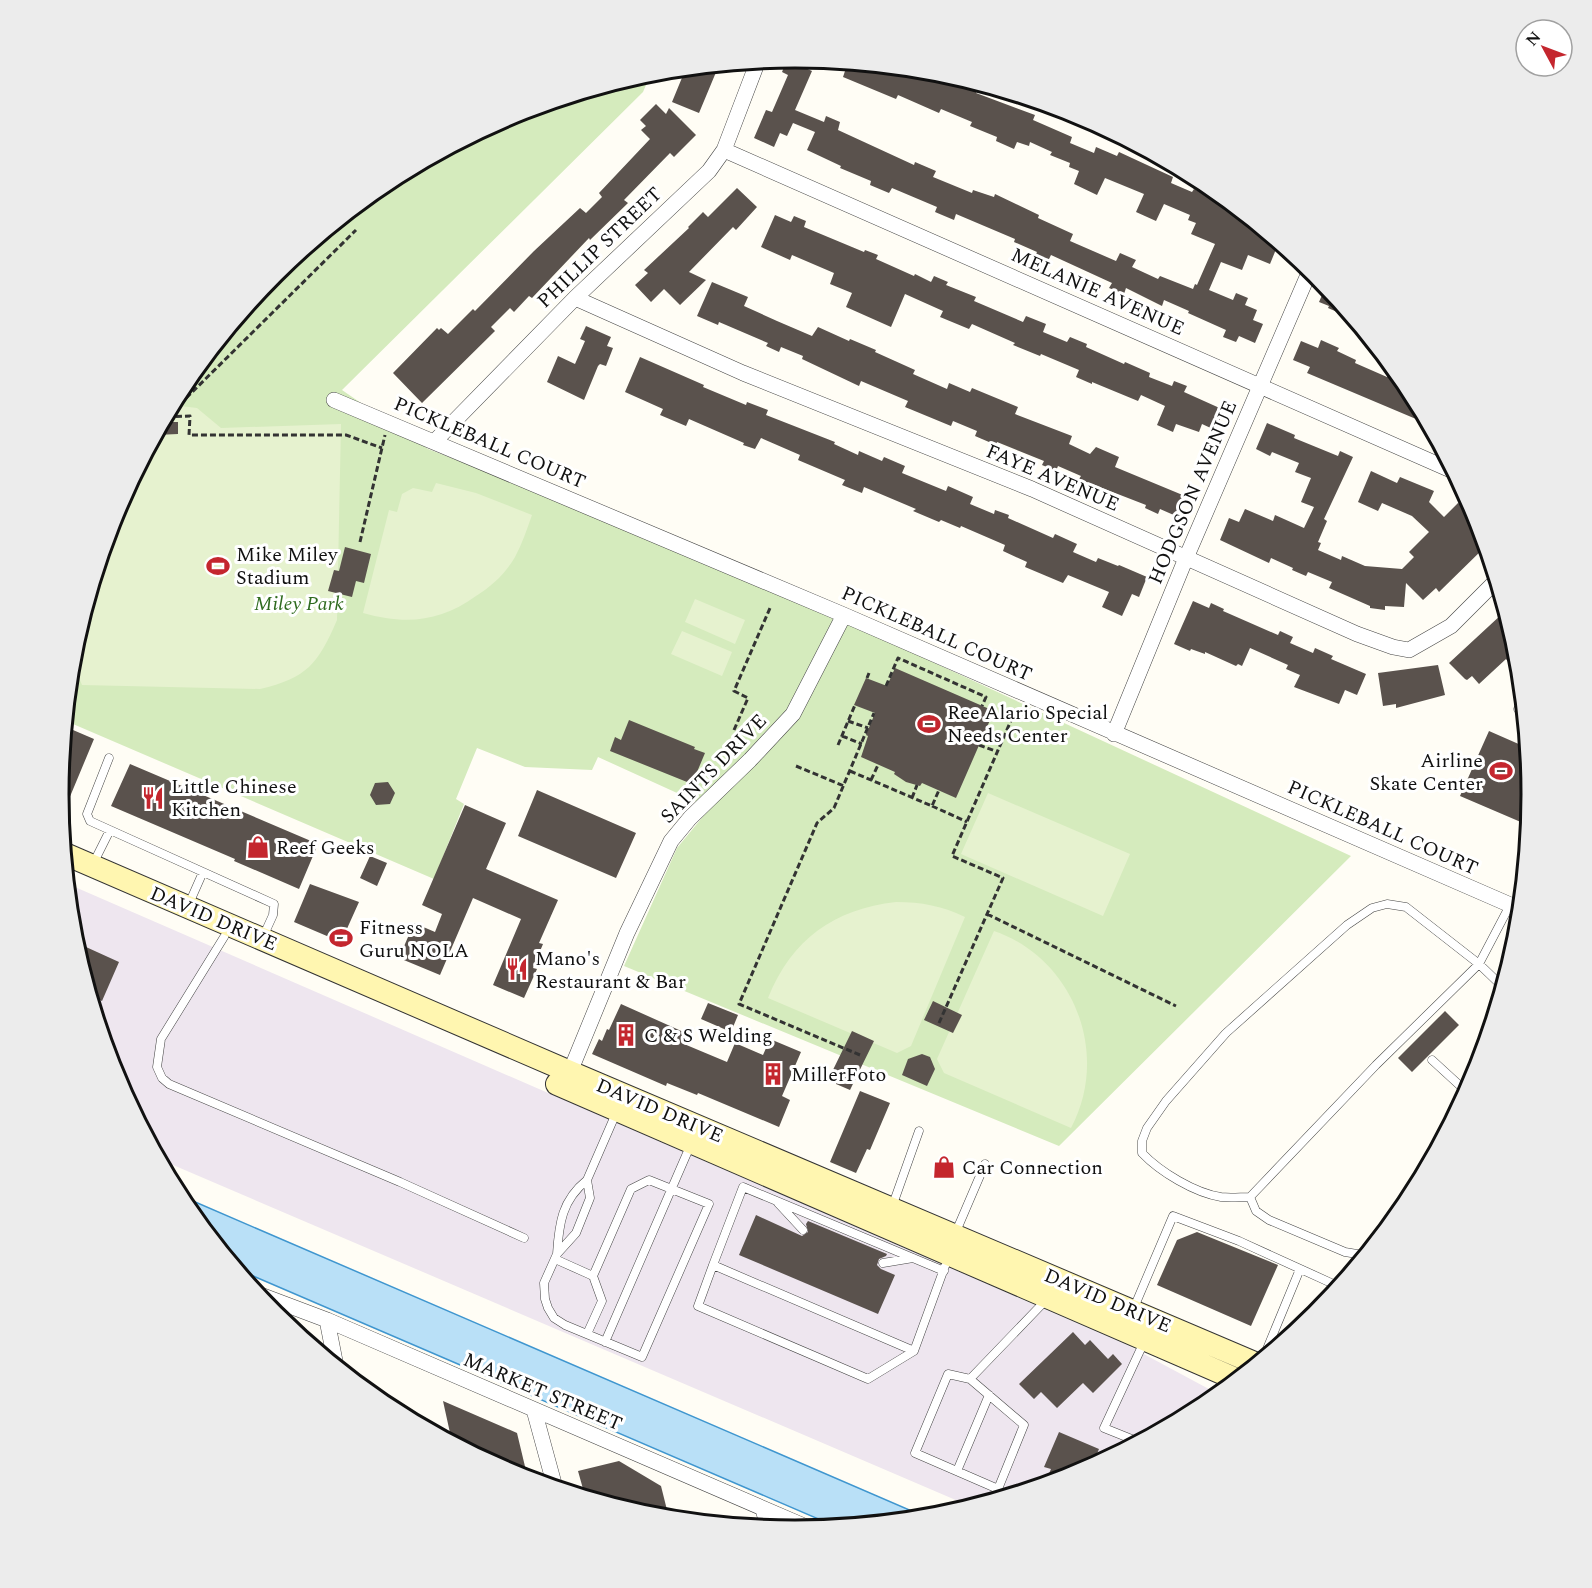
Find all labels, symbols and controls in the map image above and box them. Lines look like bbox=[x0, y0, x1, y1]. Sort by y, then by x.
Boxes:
north arrow bbox=[1514, 18, 1574, 78]
text: N bbox=[1520, 26, 1547, 52]
street label: PHILLIP STREET bbox=[530, 180, 669, 316]
street label: MELANIE AVENUE bbox=[1006, 240, 1189, 344]
street label: PICKLEBALL COURT bbox=[389, 389, 590, 497]
street label: HODGSON AVENUE bbox=[1141, 396, 1245, 589]
street label: FAYE AVENUE bbox=[981, 436, 1124, 520]
place label: Mike Miley Stadium bbox=[236, 540, 339, 593]
sports icon: Mike Miley Stadium bbox=[205, 553, 231, 579]
street label: PICKLEBALL COURT bbox=[836, 578, 1037, 689]
park label: Miley Park bbox=[254, 589, 345, 619]
place label: Ree Alario Special Needs Center bbox=[947, 698, 1108, 751]
street label: SAINTS DRIVE bbox=[653, 707, 774, 830]
sports icon: Ree Alario Special Needs Center bbox=[916, 711, 942, 737]
place label: Airline Skate Center bbox=[1369, 746, 1483, 799]
sports icon: Airline Skate Center bbox=[1488, 758, 1514, 784]
place label: Little Chinese Kitchen bbox=[171, 772, 297, 825]
street label: PICKLEBALL COURT bbox=[1282, 772, 1483, 883]
restaurant icon: Little Chinese Kitchen bbox=[140, 785, 166, 811]
place label: Reef Geeks bbox=[276, 833, 375, 863]
shop icon: Reef Geeks bbox=[245, 834, 271, 860]
street label: DAVID DRIVE bbox=[145, 879, 282, 959]
place label: Fitness Guru NOLA bbox=[359, 913, 469, 966]
sports icon: Fitness Guru NOLA bbox=[328, 925, 354, 951]
place label: Mano's Restaurant & Bar bbox=[535, 944, 686, 997]
restaurant icon: Mano's Restaurant & Bar bbox=[504, 956, 530, 982]
place label: C & S Welding bbox=[644, 1021, 773, 1051]
building icon: C & S Welding bbox=[613, 1022, 639, 1048]
place label: MillerFoto bbox=[791, 1060, 886, 1090]
building icon: MillerFoto bbox=[760, 1061, 786, 1087]
street label: DAVID DRIVE bbox=[591, 1071, 728, 1151]
place label: Car Connection bbox=[962, 1153, 1103, 1183]
shop icon: Car Connection bbox=[931, 1154, 957, 1180]
street label: DAVID DRIVE bbox=[1039, 1261, 1176, 1341]
street label: MARKET STREET bbox=[458, 1345, 627, 1439]

